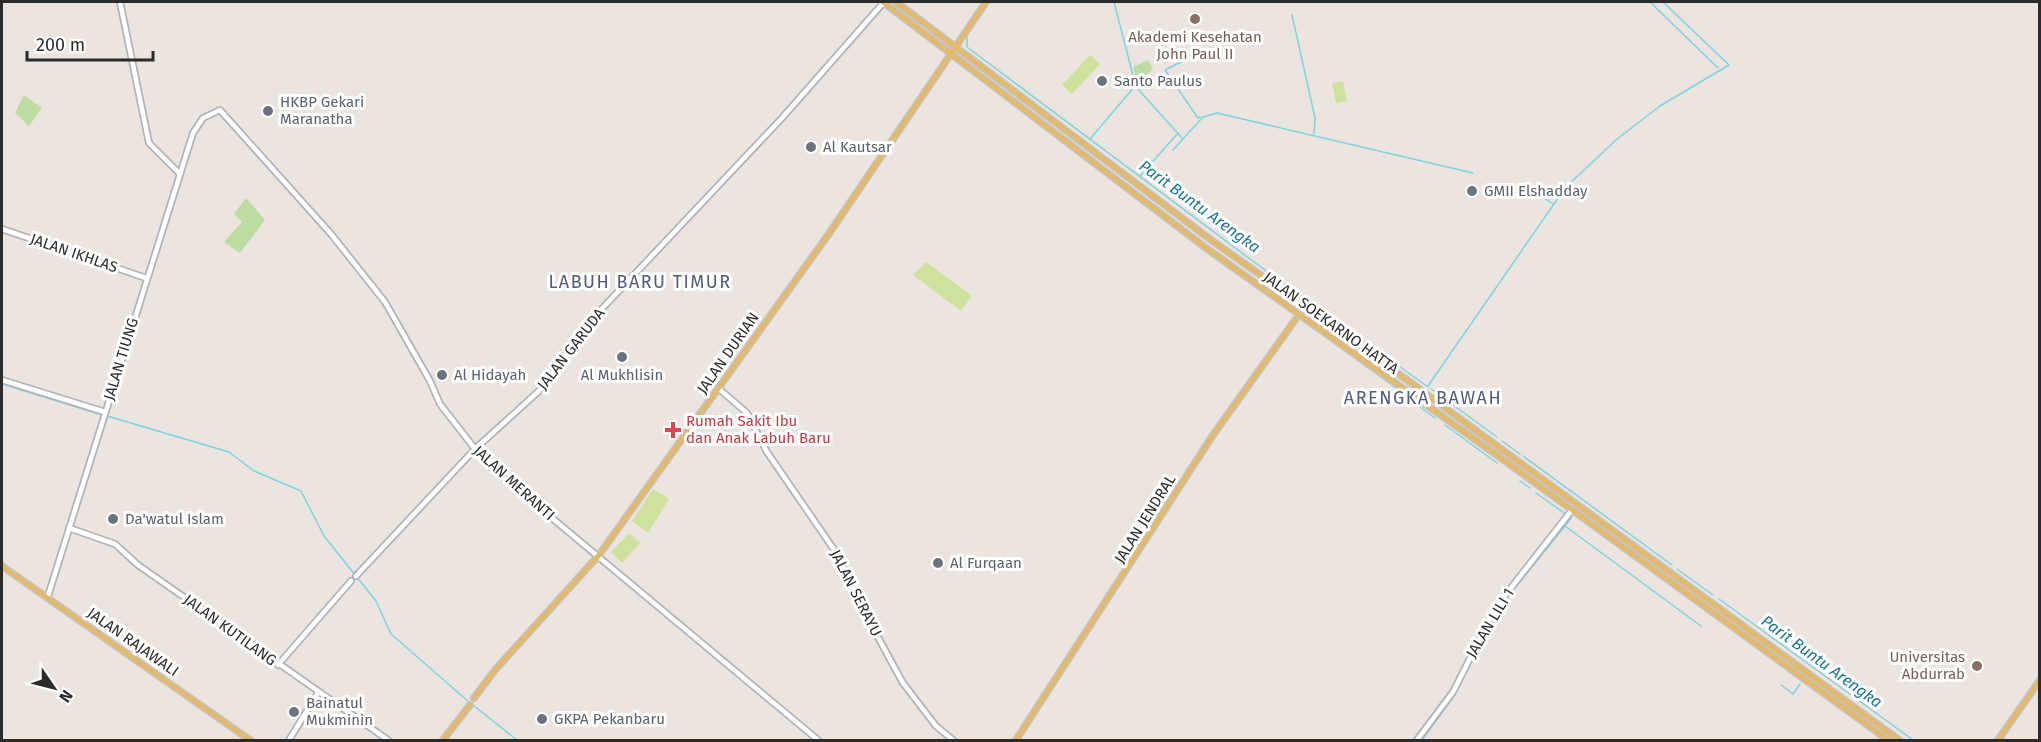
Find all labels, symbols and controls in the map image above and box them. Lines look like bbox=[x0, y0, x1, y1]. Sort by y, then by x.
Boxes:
marker: Akademi Kesehatan John Paul II bbox=[1188, 12, 1202, 26]
scale bar bbox=[27, 24, 153, 62]
place label: Akademi Kesehatan John Paul II bbox=[1128, 28, 1262, 63]
text: 200 m bbox=[36, 34, 85, 56]
place label: Santo Paulus bbox=[1114, 72, 1202, 90]
marker: Santo Paulus bbox=[1095, 74, 1109, 88]
place label: HKBP Gekari Maranatha bbox=[280, 93, 364, 128]
marker: HKBP Gekari Maranatha bbox=[261, 104, 275, 118]
place label: Al Kautsar bbox=[823, 138, 892, 156]
marker: Al Kautsar bbox=[804, 140, 818, 154]
water label: Parit Buntu Arengka bbox=[1136, 156, 1264, 257]
place label: GMII Elshadday bbox=[1484, 182, 1588, 200]
marker: GMII Elshadday bbox=[1465, 184, 1479, 198]
street label: JALAN IKHLAS bbox=[28, 230, 120, 276]
street label: JALAN SOEKARNO HATTA bbox=[1260, 268, 1402, 378]
district label: LABUH BARU TIMUR bbox=[548, 271, 732, 293]
street label: JALAN GARUDA bbox=[534, 304, 609, 393]
street label: JALAN DURIAN bbox=[693, 309, 763, 397]
street label: JALAN TIUNG bbox=[100, 316, 142, 402]
marker: Al Mukhlisin bbox=[615, 350, 629, 364]
place label: Al Hidayah bbox=[454, 366, 526, 384]
place label: Al Mukhlisin bbox=[581, 366, 663, 384]
marker: Al Hidayah bbox=[435, 368, 449, 382]
district label: ARENGKA BAWAH bbox=[1344, 387, 1502, 409]
place label: Rumah Sakit Ibu dan Anak Labuh Baru bbox=[686, 412, 831, 447]
marker: Rumah Sakit Ibu dan Anak Labuh Baru bbox=[664, 421, 682, 439]
street label: JALAN MERANTI bbox=[470, 442, 558, 524]
street label: JALAN JENDRAL bbox=[1111, 471, 1180, 567]
place label: Da'watul Islam bbox=[125, 510, 224, 528]
marker: Da'watul Islam bbox=[106, 512, 120, 526]
street label: JALAN SERAYU bbox=[826, 547, 886, 639]
place label: Al Furqaan bbox=[950, 554, 1022, 572]
marker: Al Furqaan bbox=[931, 556, 945, 570]
street label: JALAN LILI 1 bbox=[1462, 585, 1518, 661]
street label: JALAN KUTILANG bbox=[180, 590, 280, 670]
street label: JALAN RAJAWALI bbox=[84, 604, 182, 680]
water label: Parit Buntu Arengka bbox=[1758, 611, 1886, 712]
place label: Universitas Abdurrab bbox=[1889, 648, 1965, 683]
north arrow bbox=[24, 658, 84, 718]
marker: Universitas Abdurrab bbox=[1970, 659, 1984, 673]
text: N bbox=[55, 687, 77, 706]
place label: Bainatul Mukminin bbox=[306, 694, 373, 729]
marker: Bainatul Mukminin bbox=[287, 705, 301, 719]
place label: GKPA Pekanbaru bbox=[554, 710, 665, 728]
marker: GKPA Pekanbaru bbox=[535, 712, 549, 726]

